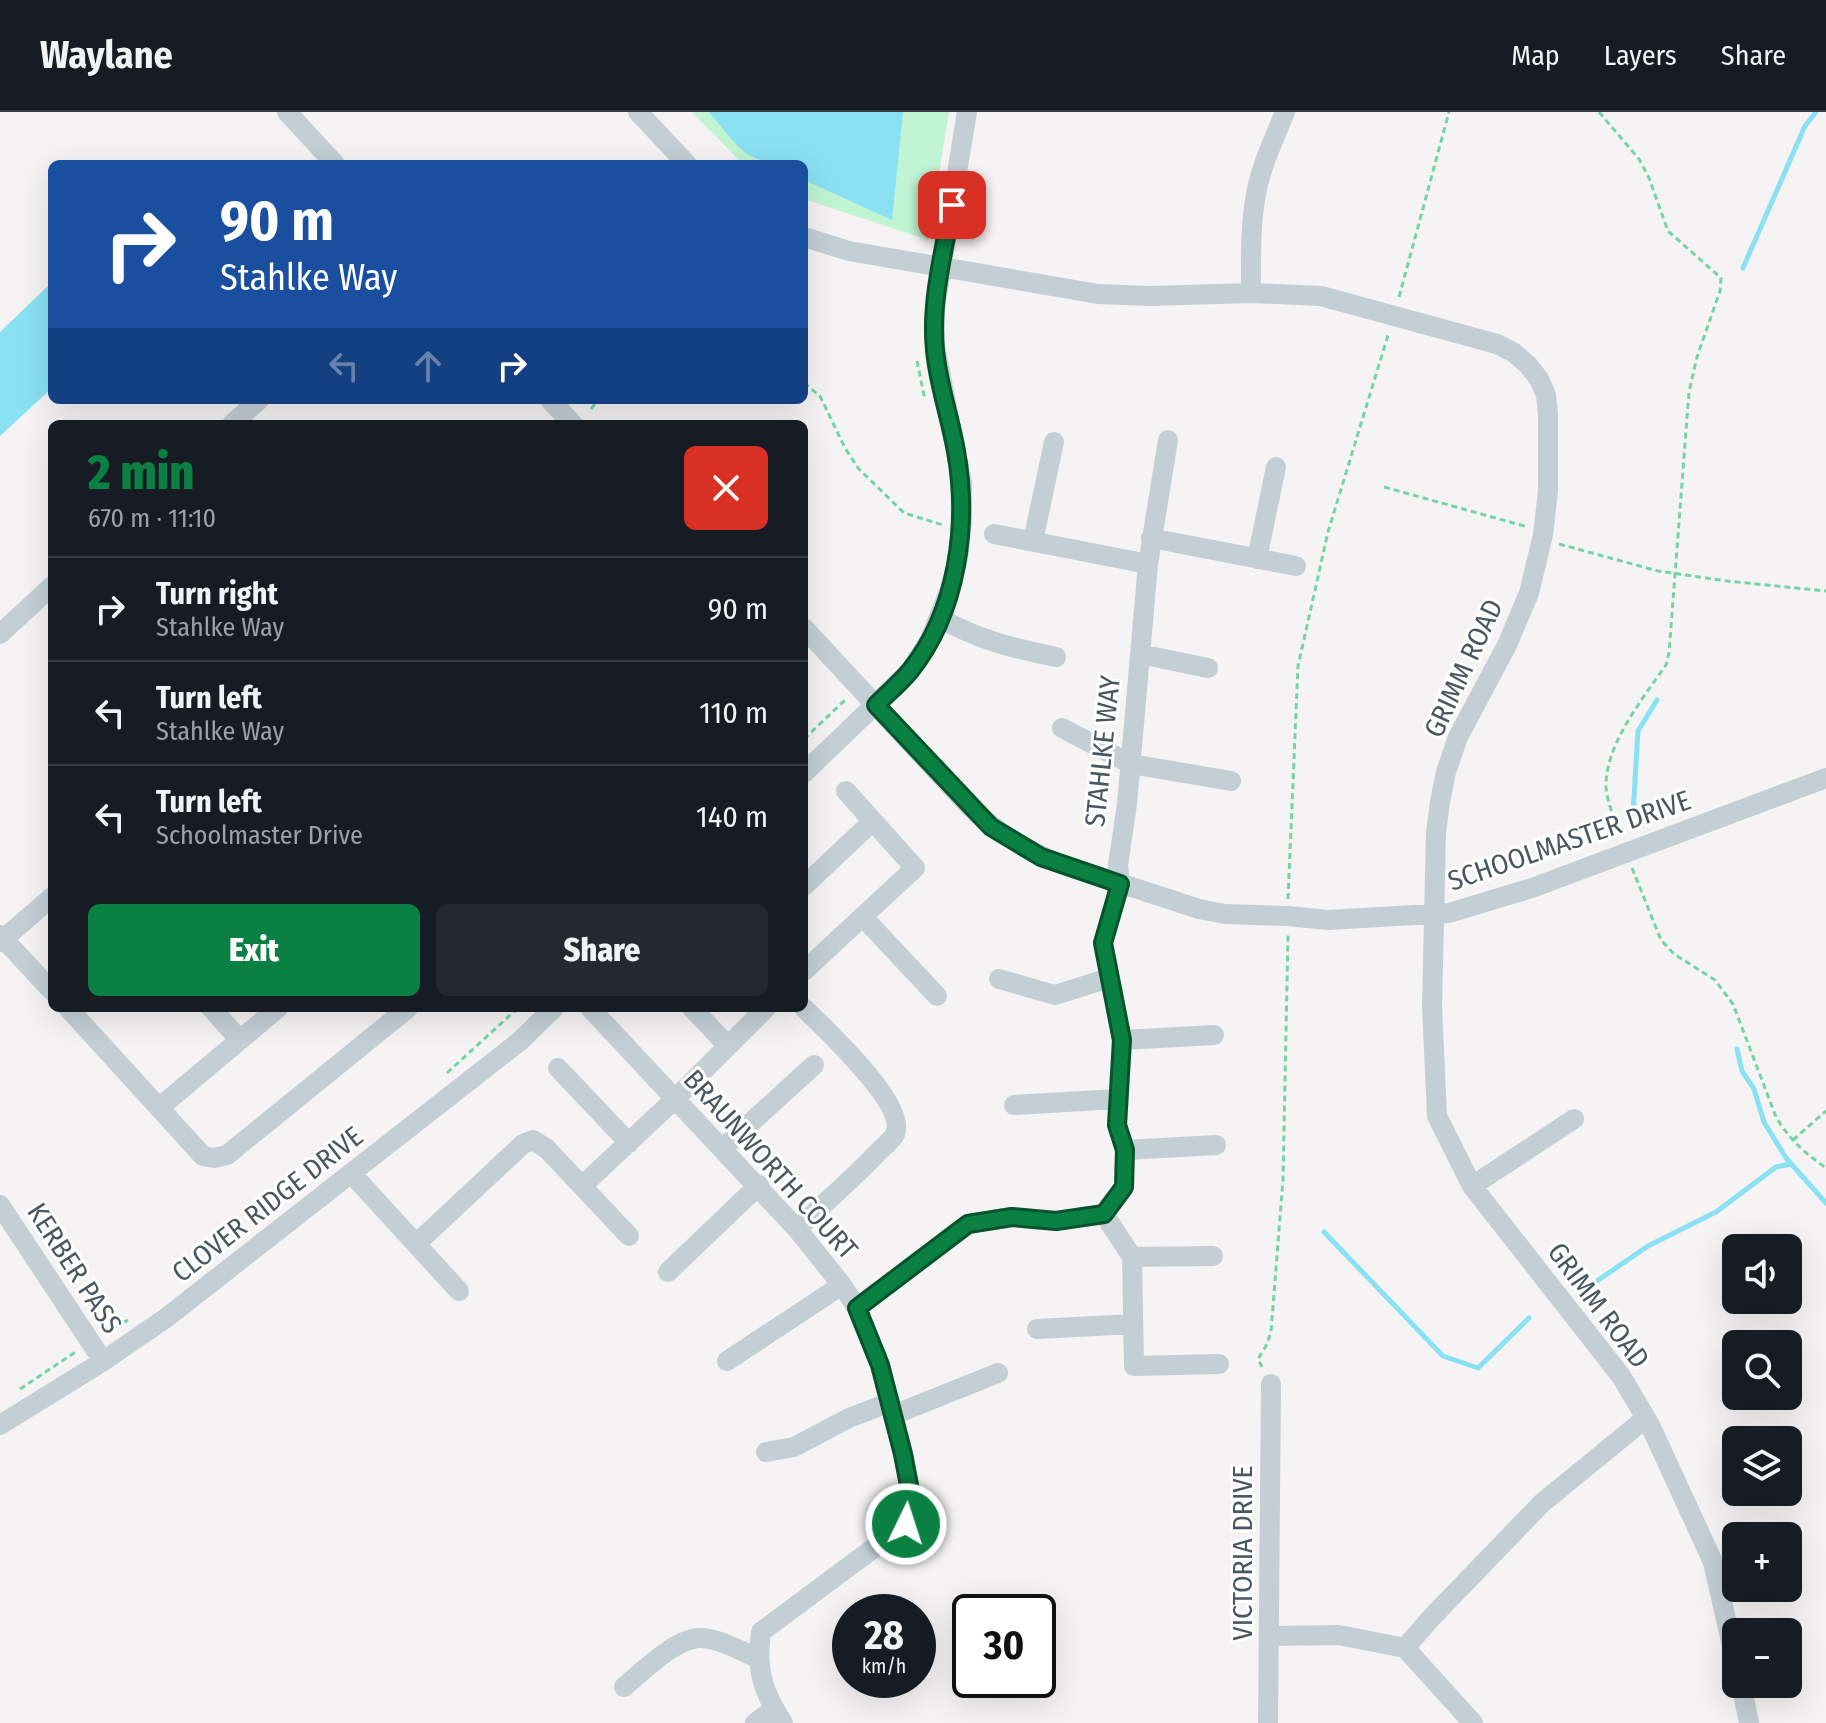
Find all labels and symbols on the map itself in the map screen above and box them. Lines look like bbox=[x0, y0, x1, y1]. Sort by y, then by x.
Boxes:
pin bbox=[918, 171, 986, 239]
street label: GRIMM ROAD bbox=[1417, 594, 1510, 742]
street label: STAHLKE WAY bbox=[1078, 674, 1127, 828]
street label: SCHOOLMASTER DRIVE bbox=[1443, 783, 1695, 897]
street label: BRAUNWORTH COURT bbox=[677, 1063, 864, 1266]
street label: CLOVER RIDGE DRIVE bbox=[165, 1120, 369, 1289]
street label: KERBER PASS bbox=[20, 1197, 129, 1340]
street label: GRIMM ROAD bbox=[1541, 1236, 1656, 1374]
street label: VICTORIA DRIVE bbox=[1226, 1465, 1259, 1641]
position arrow bbox=[864, 1482, 948, 1566]
speed limit sign: 30 bbox=[952, 1594, 1056, 1698]

